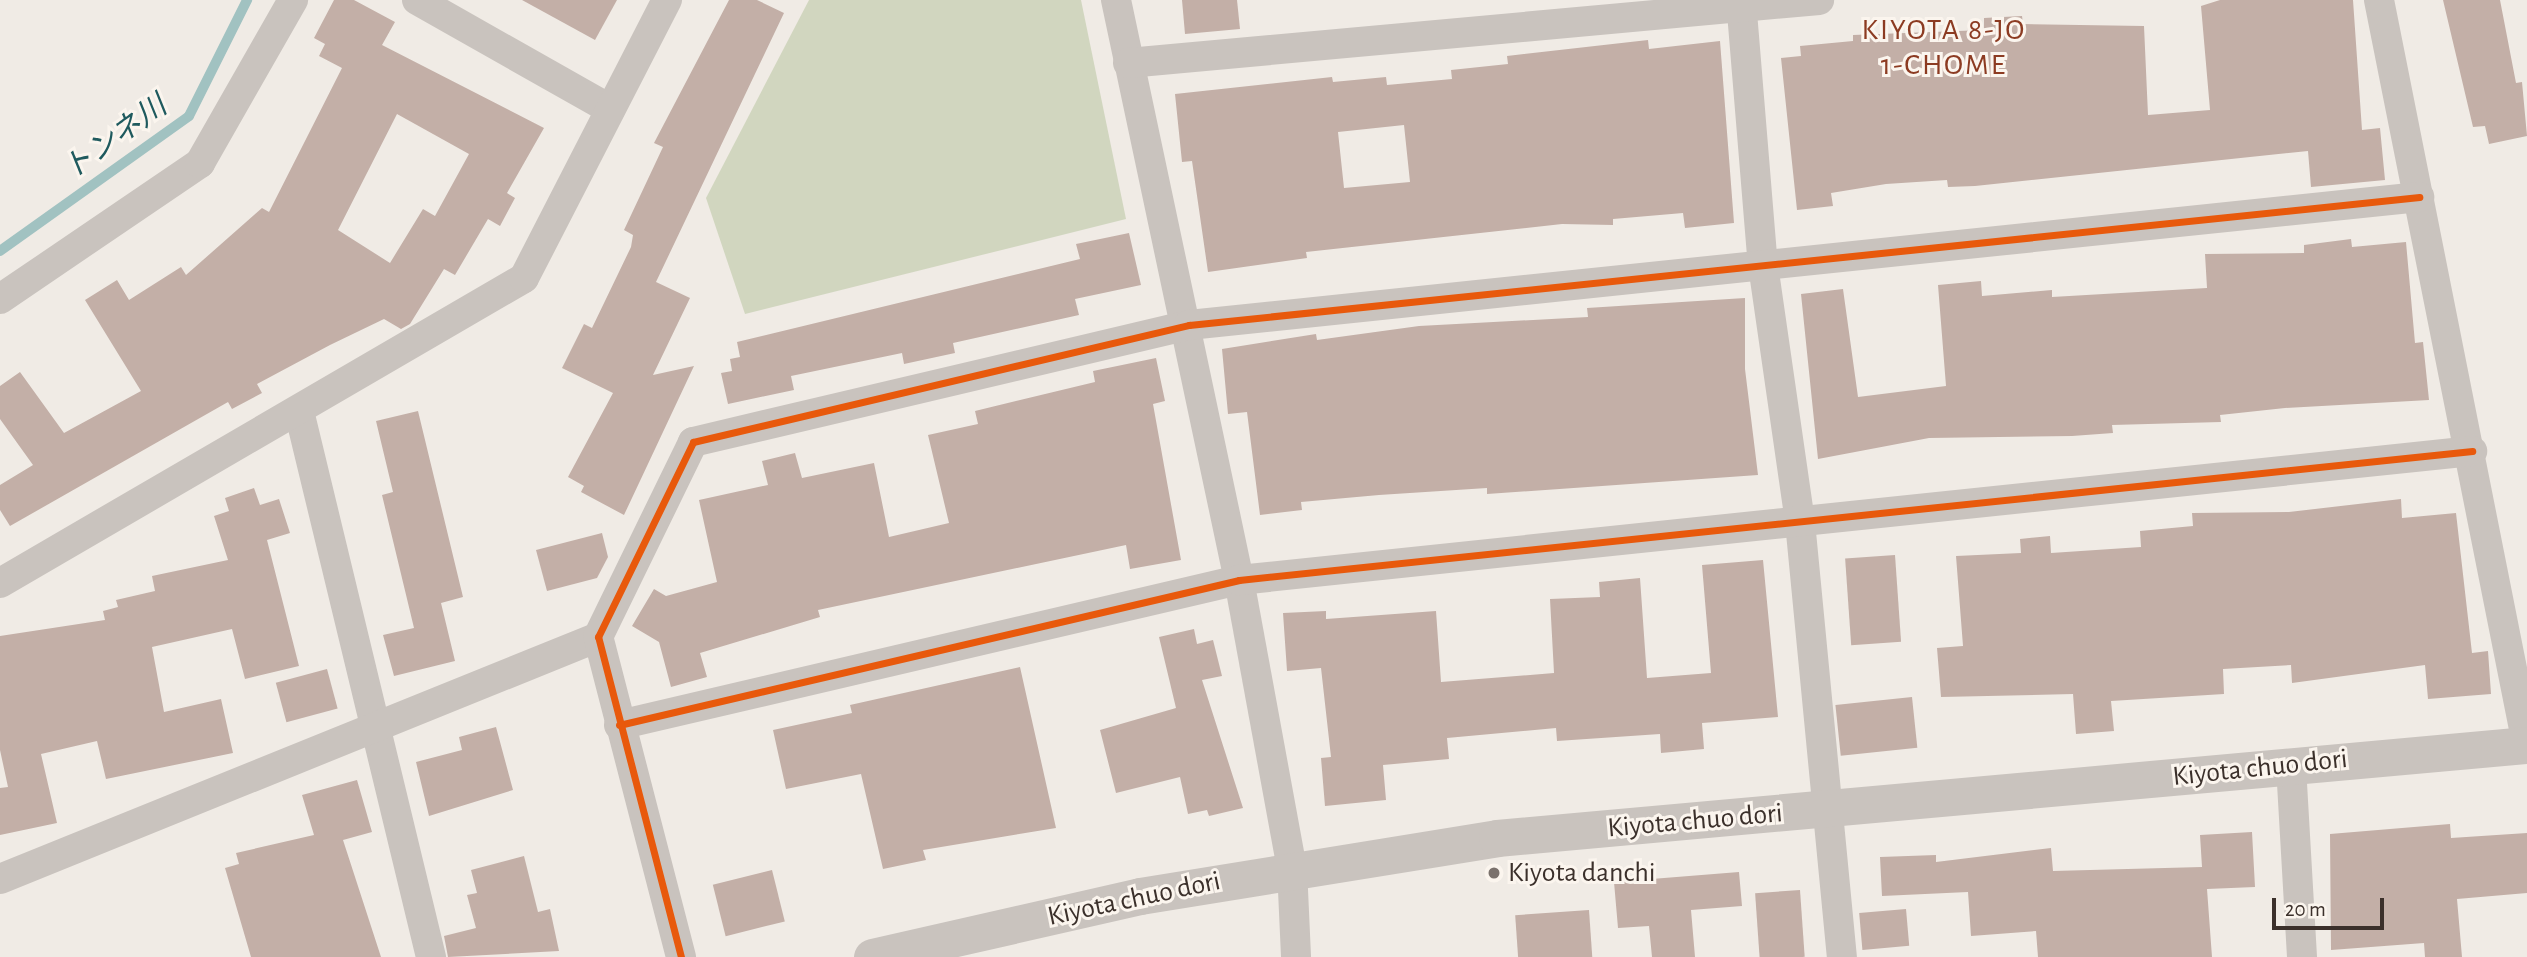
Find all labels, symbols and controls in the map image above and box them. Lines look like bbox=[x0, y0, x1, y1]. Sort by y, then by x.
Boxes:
district label: KIYOTA 8-JO 1-CHOME bbox=[1863, 12, 2025, 82]
water label: トンネ川 bbox=[56, 88, 174, 188]
street label: Kiyota chuo dori bbox=[2171, 742, 2349, 794]
street label: Kiyota chuo dori bbox=[1606, 797, 1784, 845]
place label: Kiyota danchi bbox=[1508, 856, 1656, 890]
street label: Kiyota chuo dori bbox=[1045, 864, 1223, 934]
marker: Kiyota danchi bbox=[1486, 865, 1502, 881]
scale bar bbox=[2275, 884, 2387, 928]
text: 20 m bbox=[2285, 899, 2326, 920]

